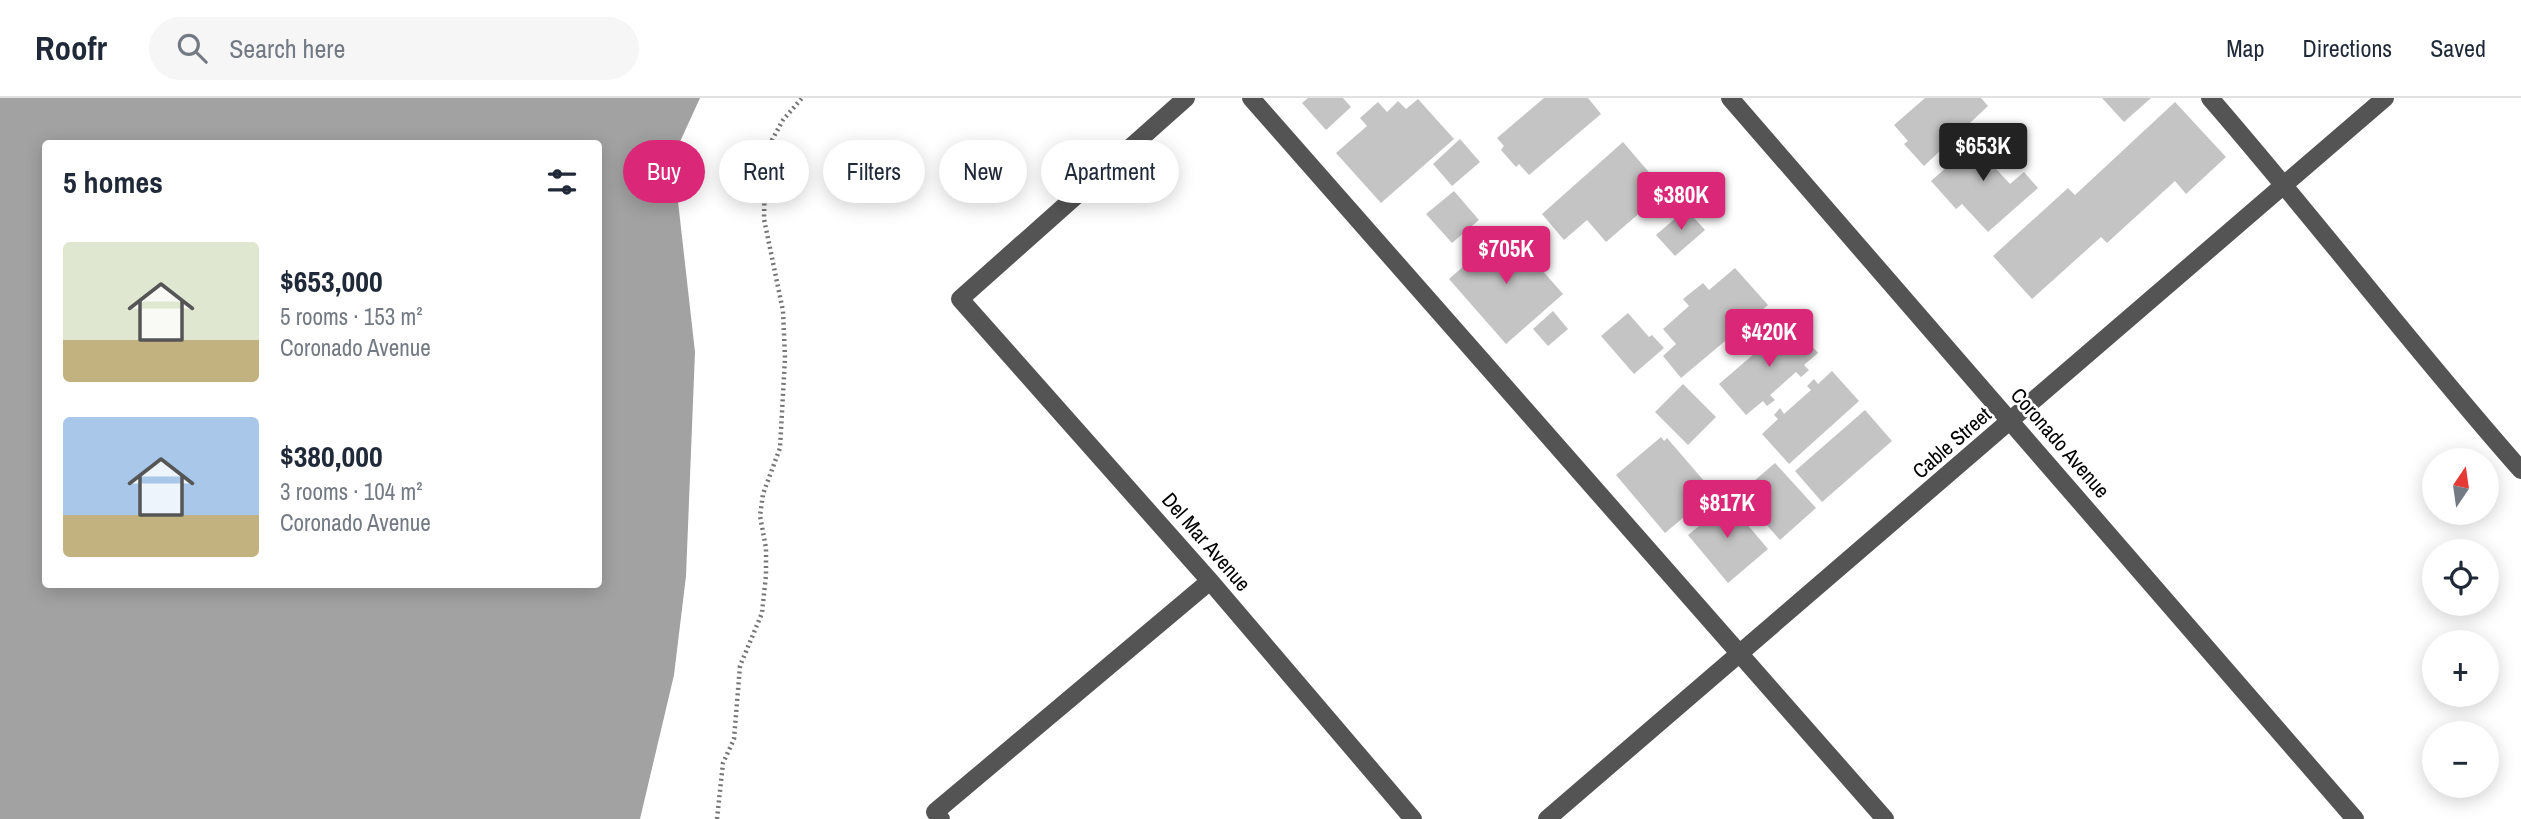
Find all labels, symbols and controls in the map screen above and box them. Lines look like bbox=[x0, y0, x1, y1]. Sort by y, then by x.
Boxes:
search box bbox=[149, 17, 639, 80]
text: Roofr bbox=[35, 26, 107, 70]
icon: search bbox=[173, 29, 211, 67]
text: Search here bbox=[229, 31, 345, 66]
text: Map bbox=[2226, 32, 2264, 64]
text: Directions bbox=[2302, 32, 2392, 64]
text: Saved bbox=[2430, 32, 2486, 64]
pin: $653K bbox=[1934, 123, 2032, 183]
text: $653K bbox=[1955, 130, 2011, 161]
chip: Buy bbox=[623, 140, 705, 203]
chip: Rent bbox=[719, 140, 809, 203]
chip: Filters bbox=[823, 140, 925, 203]
chip: New bbox=[939, 140, 1027, 203]
chip: Apartment bbox=[1041, 140, 1179, 203]
text: 5 homes bbox=[63, 162, 163, 202]
icon: filters bbox=[543, 163, 581, 201]
pin: $380K bbox=[1632, 172, 1730, 232]
text: $380K bbox=[1653, 179, 1709, 210]
pin: $705K bbox=[1457, 226, 1555, 286]
text: $705K bbox=[1478, 233, 1534, 264]
text: $653,000 bbox=[280, 261, 383, 301]
icon: home bbox=[119, 270, 203, 354]
text: 5 rooms · 153 m² bbox=[280, 301, 423, 332]
pin: $420K bbox=[1720, 310, 1818, 369]
text: $420K bbox=[1741, 316, 1797, 347]
text: Coronado Avenue bbox=[280, 332, 431, 363]
street label: Coronado Avenue bbox=[2004, 381, 2116, 504]
street label: Cable Street bbox=[1906, 400, 1997, 485]
text: $380,000 bbox=[280, 436, 383, 476]
icon: home bbox=[119, 445, 203, 529]
north arrow bbox=[2422, 448, 2499, 525]
map controls bbox=[2422, 448, 2499, 798]
text: 3 rooms · 104 m² bbox=[280, 476, 423, 507]
pin: $817K bbox=[1678, 480, 1776, 540]
street label: Del Mar Avenue bbox=[1155, 486, 1257, 597]
text: $817K bbox=[1699, 487, 1755, 518]
text: Coronado Avenue bbox=[280, 507, 431, 538]
button: locate bbox=[2422, 539, 2499, 616]
button: + bbox=[2422, 630, 2499, 707]
button: − bbox=[2422, 721, 2499, 798]

